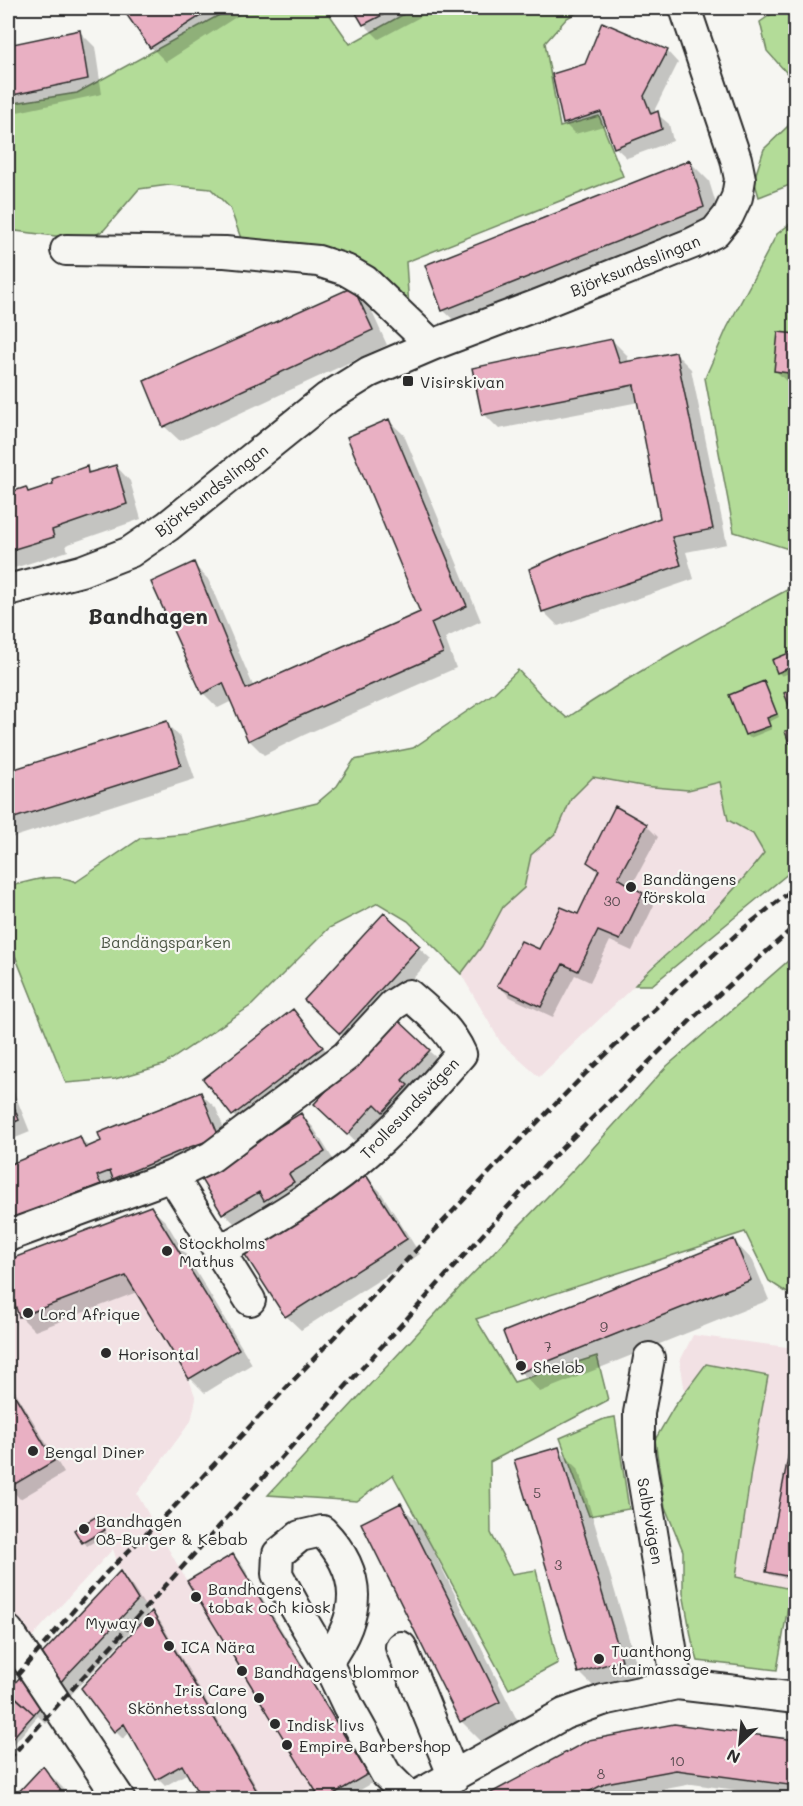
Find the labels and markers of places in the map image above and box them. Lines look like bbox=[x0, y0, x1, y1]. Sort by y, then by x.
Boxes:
place label: Visirskivan bbox=[420, 371, 504, 392]
marker: Visirskivan bbox=[401, 374, 415, 388]
place label: Bandängens förskola bbox=[643, 868, 737, 907]
marker: Bandängens förskola bbox=[624, 880, 638, 894]
place label: Stockholms Mathus bbox=[179, 1232, 266, 1271]
marker: Stockholms Mathus bbox=[160, 1244, 174, 1258]
place label: Lord Afrique bbox=[40, 1303, 140, 1324]
marker: Lord Afrique bbox=[21, 1306, 35, 1320]
place label: Horisontal bbox=[118, 1343, 199, 1364]
marker: Horisontal bbox=[99, 1346, 113, 1360]
place label: Shelob bbox=[533, 1356, 585, 1377]
marker: Shelob bbox=[514, 1359, 528, 1373]
place label: Bengal Diner bbox=[45, 1441, 145, 1462]
marker: Bengal Diner bbox=[26, 1444, 40, 1458]
place label: Bandhagen 08-Burger & Kebab bbox=[96, 1510, 248, 1549]
marker: Bandhagen 08-Burger & Kebab bbox=[77, 1522, 91, 1536]
place label: Bandhagens tobak och kiosk bbox=[208, 1578, 331, 1617]
marker: Bandhagens tobak och kiosk bbox=[189, 1590, 203, 1604]
place label: Myway bbox=[85, 1612, 137, 1633]
marker: Myway bbox=[142, 1615, 156, 1629]
place label: ICA Nära bbox=[181, 1636, 255, 1657]
marker: ICA Nära bbox=[162, 1639, 176, 1653]
place label: Tuanthong thaimassage bbox=[611, 1640, 709, 1679]
marker: Tuanthong thaimassage bbox=[592, 1652, 606, 1666]
place label: Bandhagens blommor bbox=[254, 1661, 420, 1682]
marker: Bandhagens blommor bbox=[235, 1664, 249, 1678]
place label: Iris Care Skönhetssalong bbox=[128, 1679, 247, 1718]
marker: Iris Care Skönhetssalong bbox=[252, 1691, 266, 1705]
place label: Indisk livs bbox=[287, 1714, 364, 1735]
marker: Indisk livs bbox=[268, 1717, 282, 1731]
place label: Empire Barbershop bbox=[299, 1735, 451, 1756]
marker: Empire Barbershop bbox=[280, 1738, 294, 1752]

